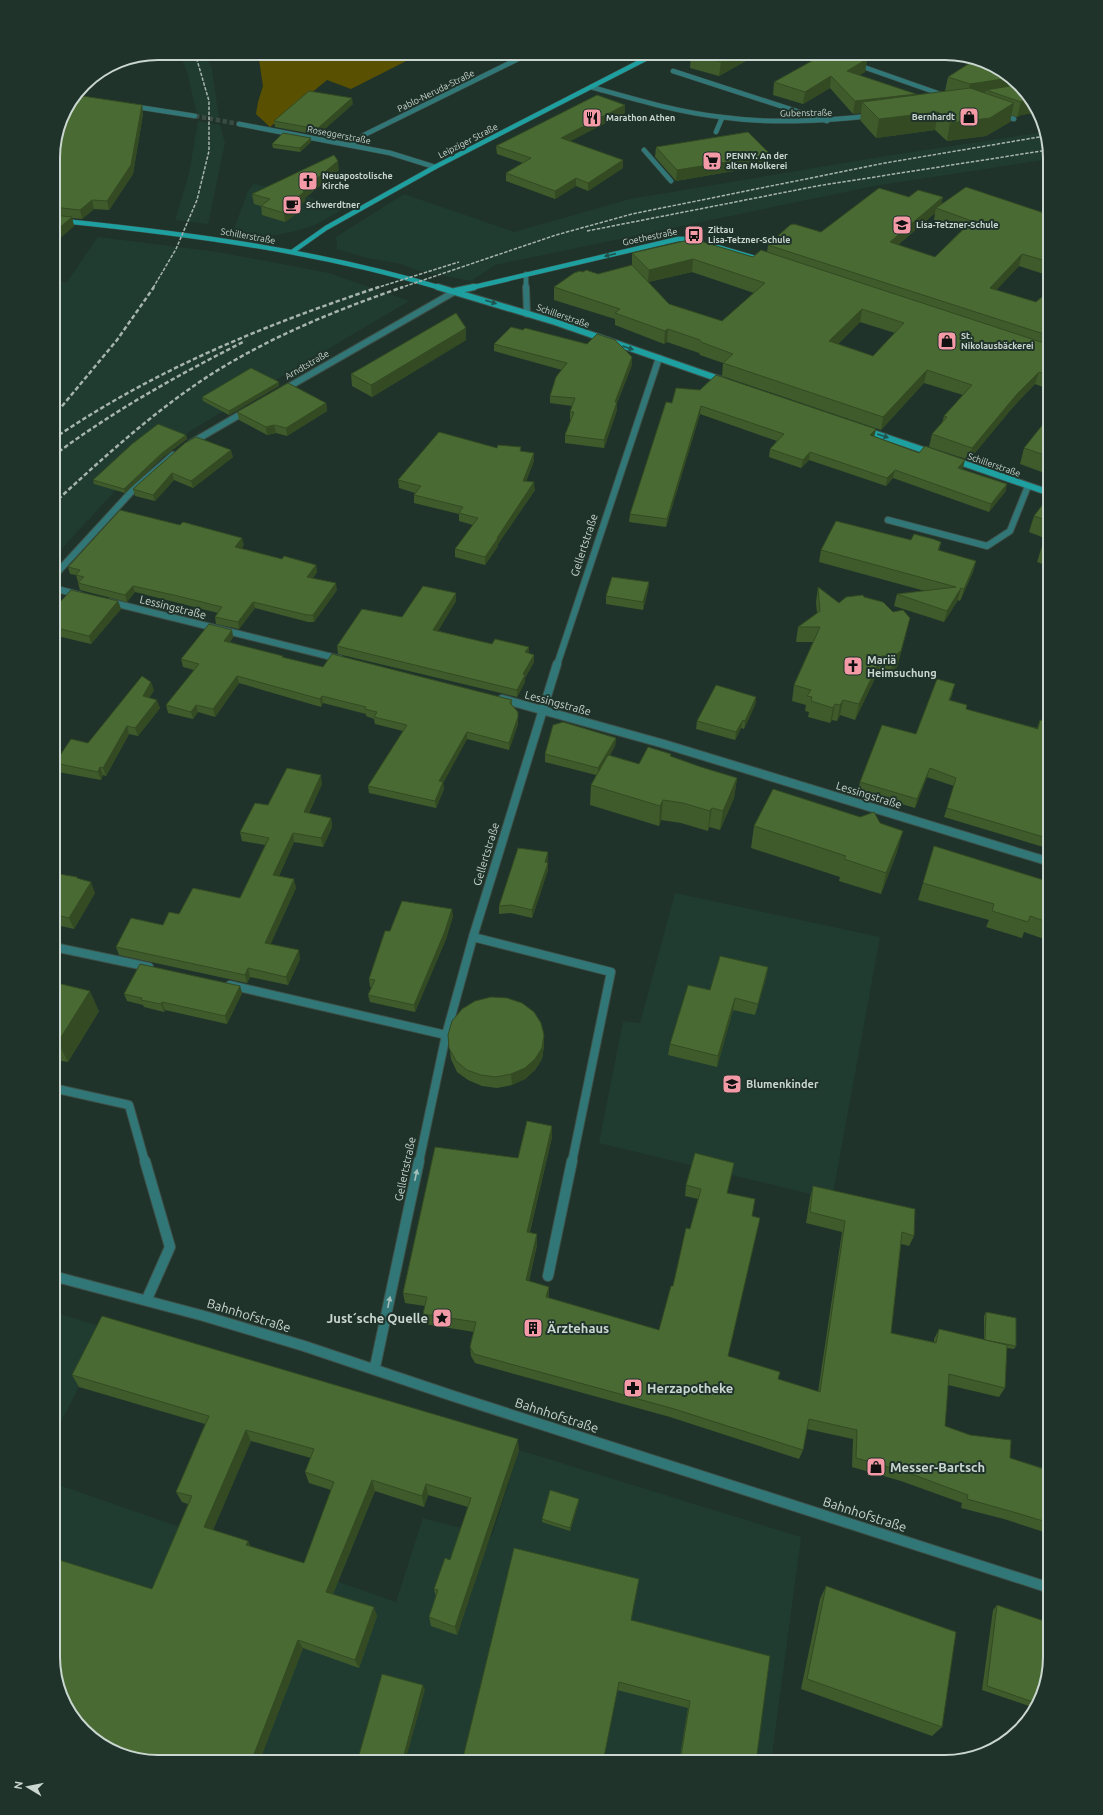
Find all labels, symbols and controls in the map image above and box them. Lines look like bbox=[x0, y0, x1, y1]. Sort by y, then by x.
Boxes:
street label: Pablo-Neruda-Straße bbox=[396, 68, 476, 114]
shop icon: Bernhardt bbox=[958, 106, 980, 128]
restaurant icon: Marathon Athen bbox=[581, 107, 603, 129]
street label: Gubenstraße bbox=[780, 108, 832, 118]
place label: Bernhardt bbox=[912, 112, 955, 122]
place label: Marathon Athen bbox=[606, 113, 675, 123]
street label: Leipziger Straße bbox=[437, 122, 500, 160]
street label: Roseggerstraße bbox=[306, 124, 372, 146]
supermarket icon: PENNY. An der alten Molkerei bbox=[701, 150, 723, 172]
place label: PENNY. An der alten Molkerei bbox=[726, 151, 788, 171]
church icon: Neuapostolische Kirche bbox=[297, 170, 319, 192]
place label: Neuapostolische Kirche bbox=[322, 171, 393, 191]
cafe icon: Schwerdtner bbox=[281, 194, 303, 216]
place label: Schwerdtner bbox=[306, 200, 360, 210]
school or university icon: Lisa-Tetzner-Schule bbox=[891, 214, 913, 236]
place label: Lisa-Tetzner-Schule bbox=[916, 220, 998, 230]
bus stop icon: Zittau Lisa-Tetzner-Schule bbox=[683, 224, 705, 246]
place label: Zittau Lisa-Tetzner-Schule bbox=[708, 225, 790, 245]
street label: Schillerstraße bbox=[220, 226, 276, 246]
street label: Goethestraße bbox=[622, 226, 678, 248]
one-way arrow bbox=[604, 252, 616, 258]
one-way arrow bbox=[485, 299, 497, 305]
street label: Schillerstraße bbox=[535, 302, 591, 330]
shop icon: St. Nikolausbäckerei bbox=[936, 330, 958, 352]
place label: St. Nikolausbäckerei bbox=[961, 331, 1034, 351]
one-way arrow bbox=[622, 345, 634, 351]
street label: Arndtstraße bbox=[283, 348, 331, 382]
one-way arrow bbox=[877, 433, 889, 439]
street label: Schillerstraße bbox=[966, 451, 1022, 479]
street label: Gellertstraße bbox=[568, 512, 600, 578]
street label: Lessingstraße bbox=[138, 593, 208, 621]
place label: Mariä Heimsuchung bbox=[867, 654, 937, 679]
church icon: Mariä Heimsuchung bbox=[842, 655, 864, 677]
street label: Lessingstraße bbox=[524, 688, 592, 718]
street label: Lessingstraße bbox=[835, 779, 903, 811]
street label: Gellertstraße bbox=[471, 821, 501, 887]
school or university icon: Blumenkinder bbox=[721, 1073, 743, 1095]
place label: Blumenkinder bbox=[746, 1078, 819, 1090]
street label: Gellertstraße bbox=[392, 1136, 418, 1202]
one-way arrow bbox=[414, 1169, 420, 1181]
street label: Bahnhofstraße bbox=[205, 1296, 293, 1334]
one-way arrow bbox=[387, 1296, 393, 1308]
place icon: Just´sche Quelle bbox=[431, 1307, 453, 1329]
place label: Just´sche Quelle bbox=[327, 1311, 428, 1325]
building icon: Ärztehaus bbox=[522, 1317, 544, 1339]
place label: Ärztehaus bbox=[547, 1321, 609, 1335]
pharmacy icon: Herzapotheke bbox=[622, 1377, 644, 1399]
place label: Herzapotheke bbox=[647, 1381, 733, 1395]
street label: Bahnhofstraße bbox=[513, 1395, 601, 1435]
shop icon: Messer-Bartsch bbox=[865, 1456, 887, 1478]
place label: Messer-Bartsch bbox=[890, 1460, 985, 1474]
street label: Bahnhofstraße bbox=[821, 1494, 909, 1534]
north arrow bbox=[8, 1767, 48, 1807]
text: N bbox=[12, 1780, 25, 1790]

